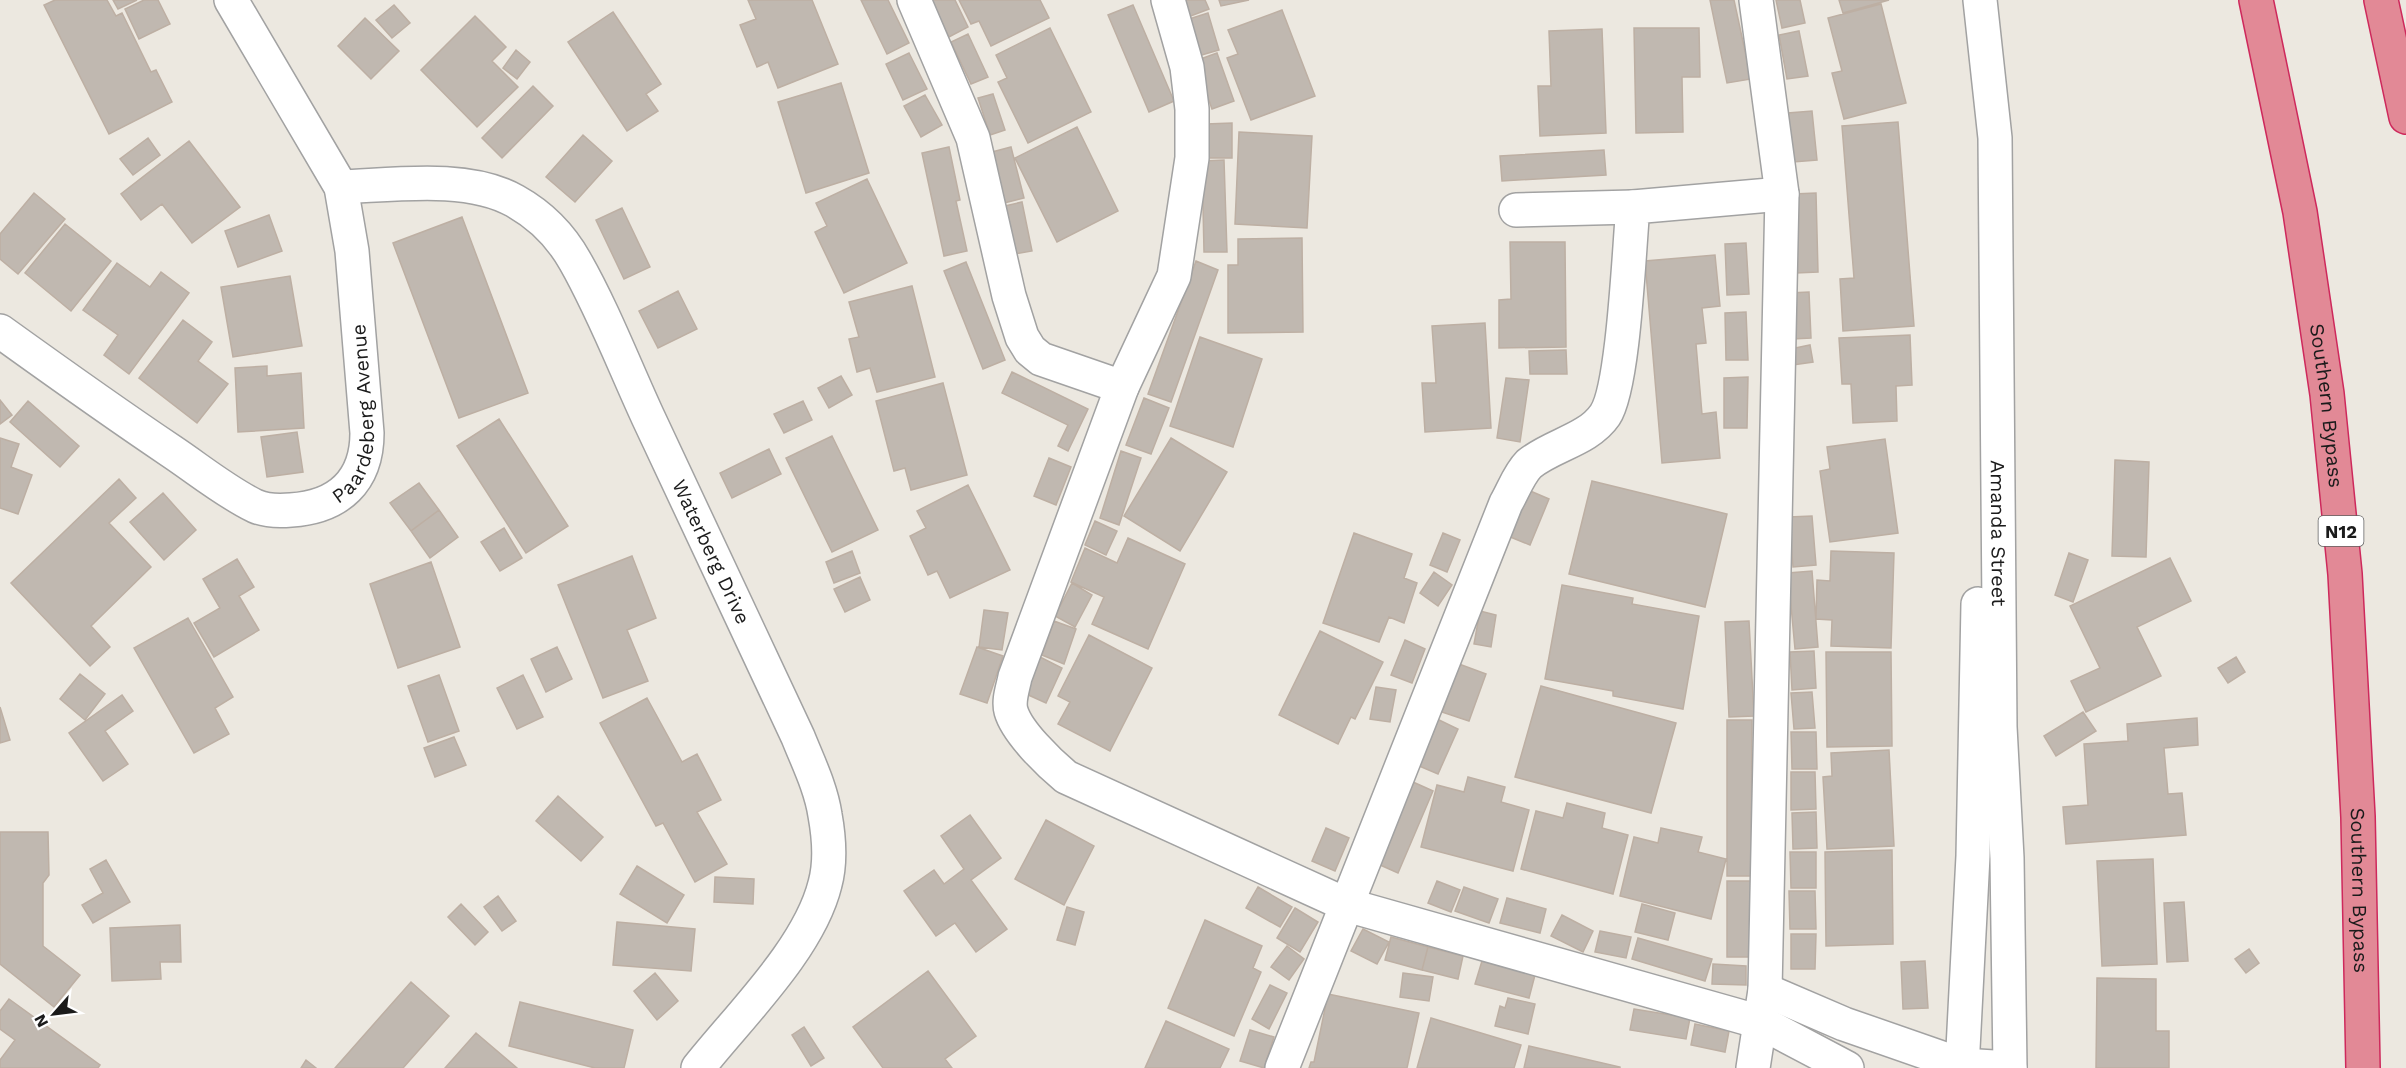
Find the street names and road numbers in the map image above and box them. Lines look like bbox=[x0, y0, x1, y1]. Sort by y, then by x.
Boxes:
street label: Southern Bypass bbox=[2305, 322, 2348, 489]
street label: Paardeberg Avenue bbox=[327, 323, 379, 508]
street label: Amanda Street bbox=[1986, 460, 2011, 607]
street label: Waterberg Drive bbox=[667, 476, 755, 628]
road number: N12 bbox=[2318, 516, 2364, 546]
street label: Southern Bypass bbox=[2346, 807, 2373, 973]

